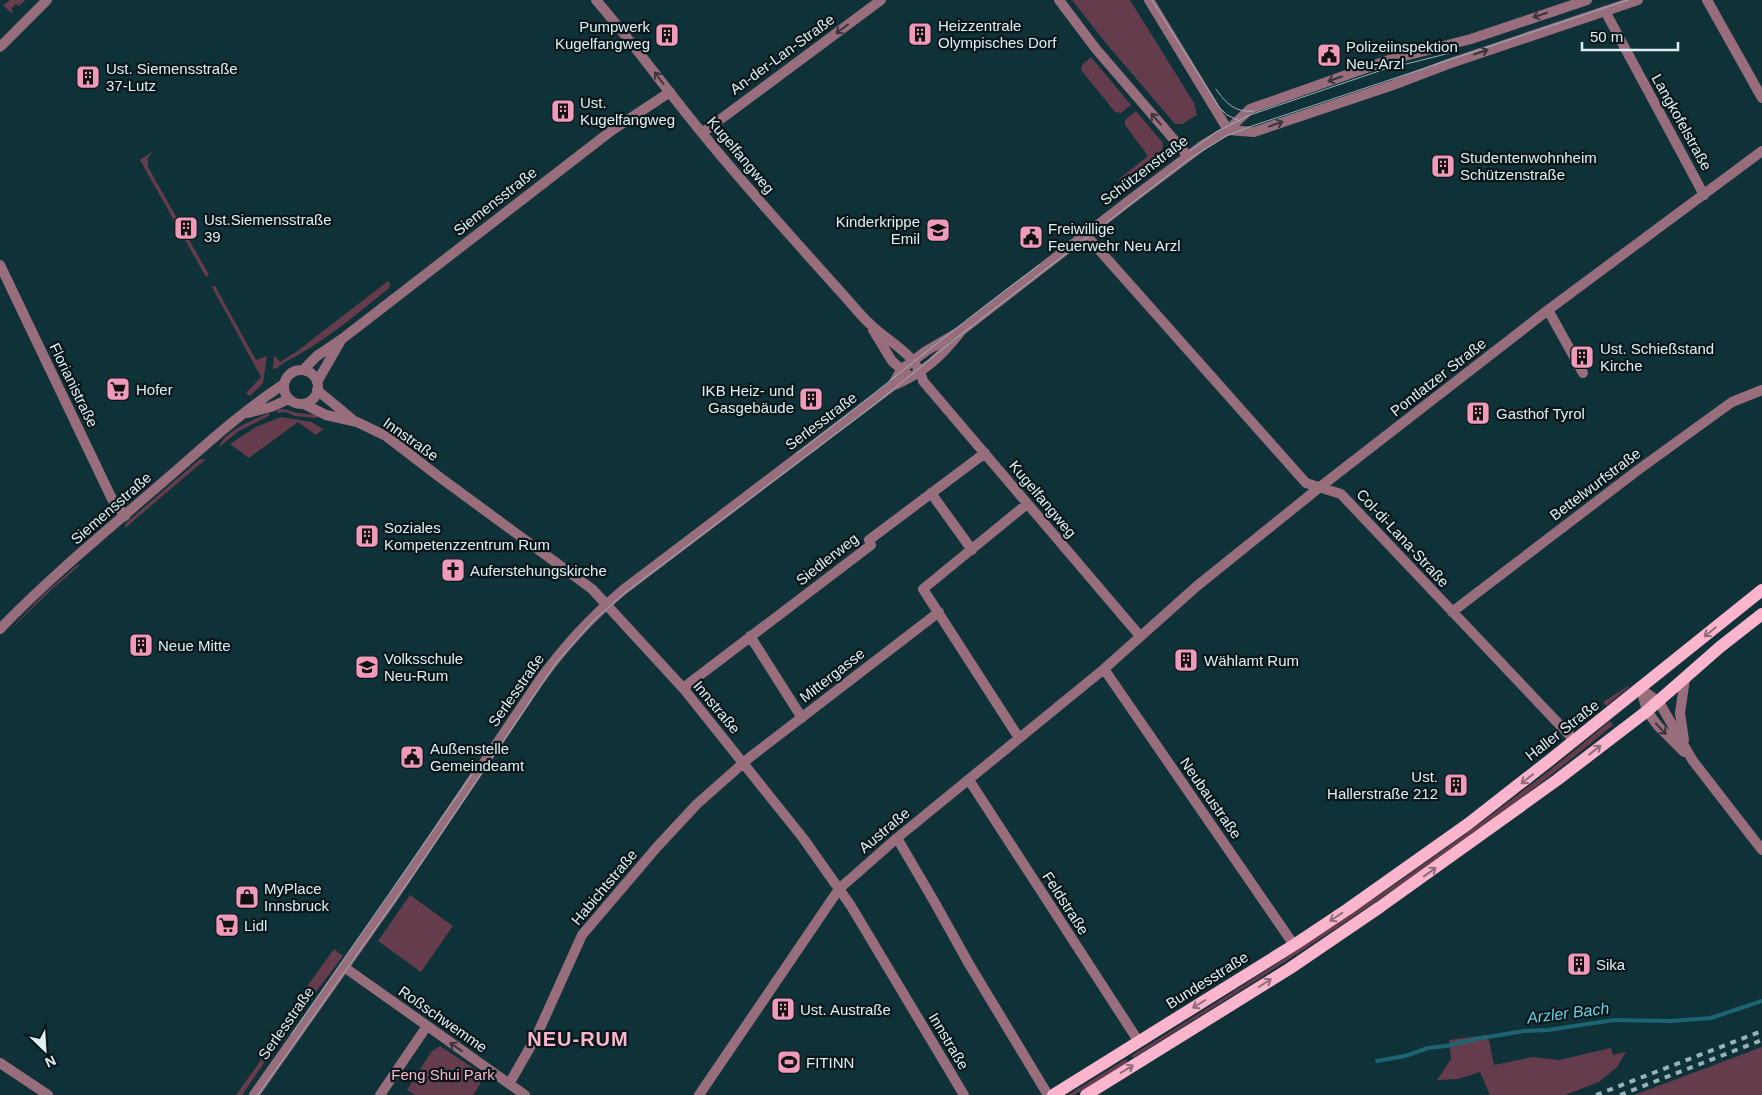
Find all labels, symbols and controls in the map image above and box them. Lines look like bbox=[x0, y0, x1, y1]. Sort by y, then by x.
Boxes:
street label: An-der-Lan-Straße bbox=[726, 10, 838, 98]
one-way arrow bbox=[1533, 11, 1549, 21]
place label: Heizzentrale Olympisches Dorf bbox=[938, 17, 1057, 51]
place label: Pumpwerk Kugelfangweg bbox=[555, 18, 650, 52]
scale bar bbox=[1582, 20, 1678, 52]
building icon: Heizzentrale Olympisches Dorf bbox=[907, 21, 933, 47]
building icon: Pumpwerk Kugelfangweg bbox=[654, 22, 680, 48]
one-way arrow bbox=[835, 24, 849, 34]
text: 50 m bbox=[1590, 28, 1623, 45]
place label: Polizeiinspektion Neu-Arzl bbox=[1346, 38, 1458, 72]
public building icon: Polizeiinspektion Neu-Arzl bbox=[1316, 42, 1342, 68]
one-way arrow bbox=[1473, 47, 1489, 57]
place label: Ust. Siemensstraße 37-Lutz bbox=[106, 60, 238, 94]
building icon: Ust. Siemensstraße 37-Lutz bbox=[75, 64, 101, 90]
one-way arrow bbox=[654, 71, 665, 84]
street label: Langkofelstraße bbox=[1648, 71, 1716, 173]
one-way arrow bbox=[1328, 75, 1343, 84]
place label: Ust. Kugelfangweg bbox=[580, 94, 675, 128]
building icon: Ust. Kugelfangweg bbox=[550, 98, 576, 124]
street label: Kugelfangweg bbox=[704, 113, 778, 197]
one-way arrow bbox=[1151, 113, 1162, 126]
one-way arrow bbox=[1267, 119, 1283, 128]
street label: Schützenstraße bbox=[1097, 132, 1191, 208]
place label: Studentenwohnheim Schützenstraße bbox=[1460, 149, 1597, 183]
building icon: Studentenwohnheim Schützenstraße bbox=[1430, 153, 1456, 179]
street label: Siemensstraße bbox=[450, 163, 540, 239]
place label: Ust.Siemensstraße 39 bbox=[204, 211, 332, 245]
place label: Kinderkrippe Emil bbox=[836, 213, 920, 247]
building icon: Ust.Siemensstraße 39 bbox=[173, 215, 199, 241]
school or university icon: Kinderkrippe Emil bbox=[925, 217, 951, 243]
place label: Freiwillige Feuerwehr Neu Arzl bbox=[1048, 220, 1181, 254]
public building icon: Freiwillige Feuerwehr Neu Arzl bbox=[1018, 224, 1044, 250]
street label: Pontlatzer Straße bbox=[1387, 334, 1489, 420]
street label: Florianistraße bbox=[46, 340, 102, 430]
place label: Ust. Schießstand Kirche bbox=[1600, 340, 1714, 374]
building icon: Ust. Schießstand Kirche bbox=[1569, 344, 1595, 370]
supermarket icon: Hofer bbox=[105, 376, 131, 402]
place label: Hofer bbox=[136, 381, 173, 398]
place label: IKB Heiz- und Gasgebäude bbox=[701, 382, 794, 416]
building icon: IKB Heiz- und Gasgebäude bbox=[798, 386, 824, 412]
street label: Serlesstraße bbox=[782, 389, 860, 453]
building icon: Gasthof Tyrol bbox=[1465, 400, 1491, 426]
place label: Gasthof Tyrol bbox=[1496, 405, 1585, 422]
street label: Innstraße bbox=[380, 414, 442, 464]
street label: Bettelwurfstraße bbox=[1546, 444, 1644, 524]
street label: Kugelfangweg bbox=[1006, 457, 1080, 541]
street label: Siemensstraße bbox=[67, 468, 155, 548]
street label: Col-di-Lana-Straße bbox=[1353, 486, 1453, 590]
place label: Soziales Kompetenzzentrum Rum bbox=[384, 519, 550, 553]
building icon: Soziales Kompetenzzentrum Rum bbox=[354, 523, 380, 549]
street label: Siedlerweg bbox=[793, 529, 861, 589]
church icon: Auferstehungskirche bbox=[440, 557, 466, 583]
place label: Auferstehungskirche bbox=[470, 562, 607, 579]
one-way arrow bbox=[1704, 627, 1717, 638]
building icon: Neue Mitte bbox=[128, 632, 154, 658]
place label: Neue Mitte bbox=[158, 637, 231, 654]
street label: Mittergasse bbox=[796, 644, 868, 706]
building icon: Wählamt Rum bbox=[1173, 647, 1199, 673]
place label: Volksschule Neu-Rum bbox=[384, 650, 463, 684]
street label: Serlesstraße bbox=[485, 650, 547, 730]
place label: Wählamt Rum bbox=[1204, 652, 1299, 669]
school or university icon: Volksschule Neu-Rum bbox=[354, 654, 380, 680]
street label: Innstraße bbox=[690, 677, 744, 737]
street label: Haller Straße bbox=[1522, 696, 1602, 764]
one-way arrow bbox=[1655, 722, 1667, 735]
place label: Außenstelle Gemeindeamt bbox=[430, 740, 525, 774]
public building icon: Außenstelle Gemeindeamt bbox=[399, 744, 425, 770]
one-way arrow bbox=[1589, 745, 1602, 756]
street label: Neubaustraße bbox=[1177, 754, 1245, 842]
place label: Ust. Hallerstraße 212 bbox=[1327, 768, 1438, 802]
building icon: Ust. Hallerstraße 212 bbox=[1443, 772, 1469, 798]
one-way arrow bbox=[1521, 773, 1534, 784]
street label: Austraße bbox=[855, 804, 913, 856]
street label: Habichtstraße bbox=[567, 846, 641, 928]
one-way arrow bbox=[1423, 866, 1436, 877]
street label: Feldstraße bbox=[1039, 868, 1093, 938]
place label: MyPlace Innsbruck bbox=[264, 880, 330, 914]
shop icon: MyPlace Innsbruck bbox=[234, 884, 260, 910]
one-way arrow bbox=[1329, 911, 1343, 922]
supermarket icon: Lidl bbox=[214, 912, 240, 938]
place label: Lidl bbox=[244, 917, 267, 934]
street label: Bundesstraße bbox=[1163, 948, 1251, 1012]
building icon: Sika bbox=[1566, 951, 1592, 977]
place label: Sika bbox=[1596, 956, 1626, 973]
one-way arrow bbox=[1258, 978, 1272, 989]
street label: Roßschwemme bbox=[395, 982, 491, 1056]
street label: Serlesstraße bbox=[255, 983, 317, 1063]
building icon: Ust. Austraße bbox=[770, 996, 796, 1022]
one-way arrow bbox=[1193, 999, 1207, 1009]
water label: Arzler Bach bbox=[1525, 1000, 1610, 1027]
place label: Ust. Austraße bbox=[800, 1001, 891, 1018]
street label: Innstraße bbox=[925, 1009, 973, 1073]
north arrow bbox=[20, 1025, 70, 1075]
district label: NEU-RUM bbox=[527, 1028, 629, 1050]
one-way arrow bbox=[450, 1042, 464, 1052]
sports icon: FITINN bbox=[776, 1049, 802, 1075]
text: N bbox=[43, 1052, 58, 1071]
place label: FITINN bbox=[806, 1054, 854, 1071]
one-way arrow bbox=[1120, 1064, 1134, 1075]
park label: Feng Shui Park bbox=[391, 1066, 495, 1083]

